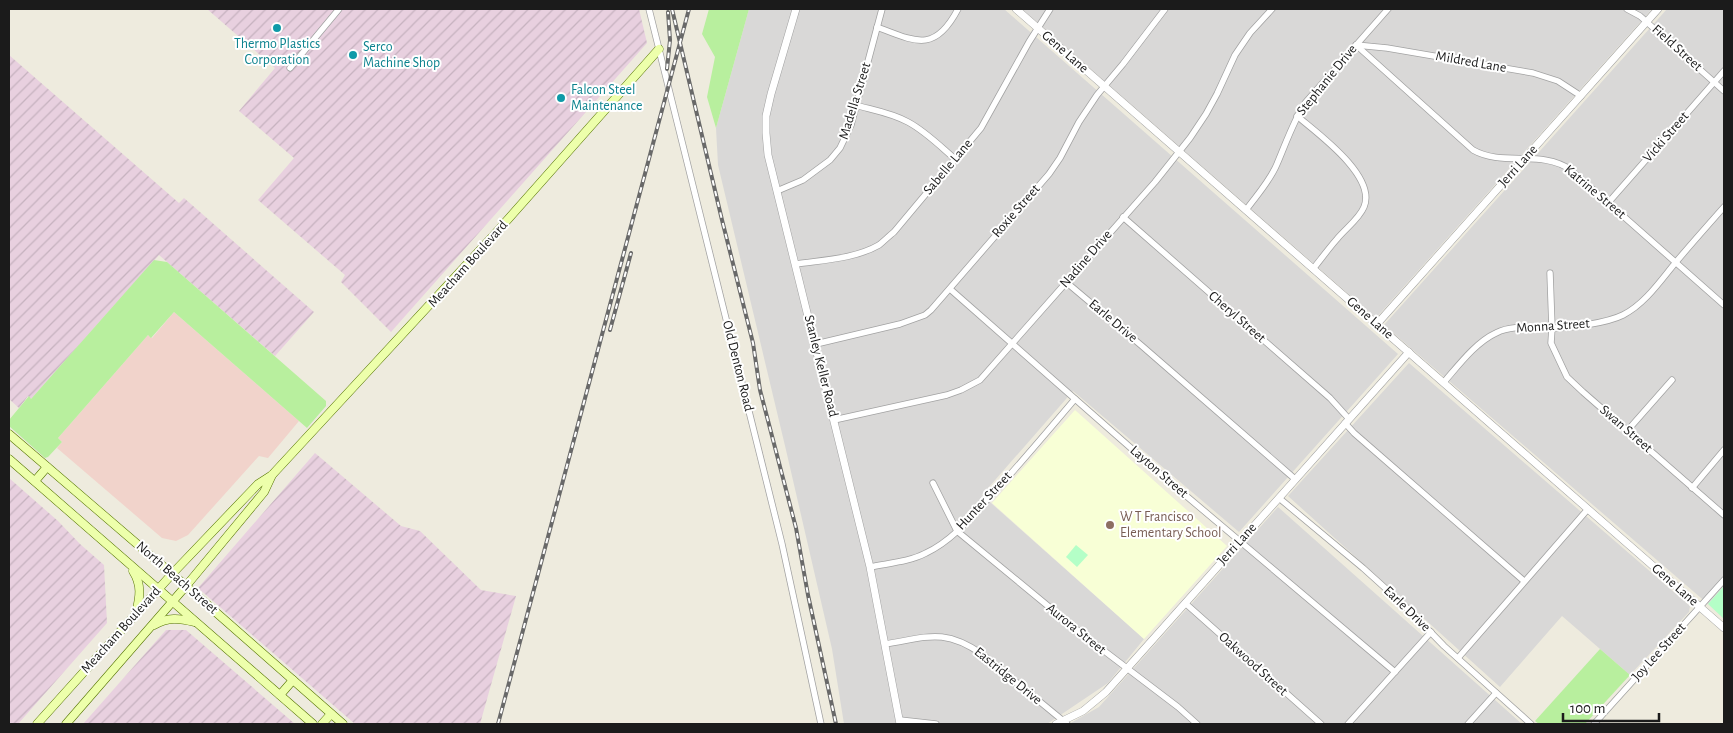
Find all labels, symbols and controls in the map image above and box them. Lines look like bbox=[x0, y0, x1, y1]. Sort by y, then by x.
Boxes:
marker: Thermo Plastics Corporation bbox=[271, 22, 283, 34]
street label: Field Street bbox=[1649, 22, 1705, 74]
street label: Gene Lane bbox=[1039, 28, 1091, 76]
place label: Thermo Plastics Corporation bbox=[234, 37, 320, 67]
place label: Serco Machine Shop bbox=[363, 40, 440, 70]
street label: Stephanie Drive bbox=[1294, 42, 1360, 118]
marker: Serco Machine Shop bbox=[347, 49, 359, 61]
street label: Mildred Lane bbox=[1435, 49, 1507, 75]
street label: Madella Street bbox=[837, 60, 874, 141]
place label: Falcon Steel Maintenance bbox=[571, 83, 642, 113]
marker: Falcon Steel Maintenance bbox=[555, 92, 567, 104]
street label: Vicki Street bbox=[1640, 109, 1692, 165]
street label: Sabelle Lane bbox=[921, 136, 975, 198]
street label: Jerri Lane bbox=[1496, 142, 1540, 190]
street label: Katrine Street bbox=[1562, 162, 1629, 222]
street label: Roxie Street bbox=[989, 181, 1043, 240]
street label: Meacham Boulevard bbox=[426, 218, 510, 310]
street label: Nadine Drive bbox=[1057, 227, 1115, 291]
street label: Cheryl Street bbox=[1206, 289, 1269, 346]
street label: Gene Lane bbox=[1344, 294, 1396, 342]
street label: Earle Drive bbox=[1086, 297, 1140, 345]
street label: Stanley Keller Road bbox=[802, 314, 840, 418]
street label: Monna Street bbox=[1516, 316, 1591, 336]
street label: Old Denton Road bbox=[720, 319, 756, 413]
street label: Swan Street bbox=[1597, 403, 1655, 456]
street label: Layton Street bbox=[1127, 443, 1191, 501]
street label: Hunter Street bbox=[954, 469, 1015, 533]
place label: W T Francisco Elementary School bbox=[1120, 510, 1222, 540]
marker: W T Francisco Elementary School bbox=[1104, 519, 1116, 531]
street label: Jerri Lane bbox=[1215, 520, 1259, 568]
street label: North Beach Street bbox=[134, 539, 221, 617]
street label: Gene Lane bbox=[1649, 561, 1701, 609]
street label: Meacham Boulevard bbox=[79, 584, 163, 676]
street label: Earle Drive bbox=[1381, 584, 1433, 634]
street label: Aurora Street bbox=[1044, 601, 1109, 657]
street label: Joy Lee Street bbox=[1629, 620, 1689, 684]
street label: Oakwood Street bbox=[1216, 630, 1290, 699]
street label: Eastridge Drive bbox=[972, 645, 1044, 707]
scale bar bbox=[1563, 690, 1659, 722]
text: 100 m bbox=[1570, 701, 1605, 716]

